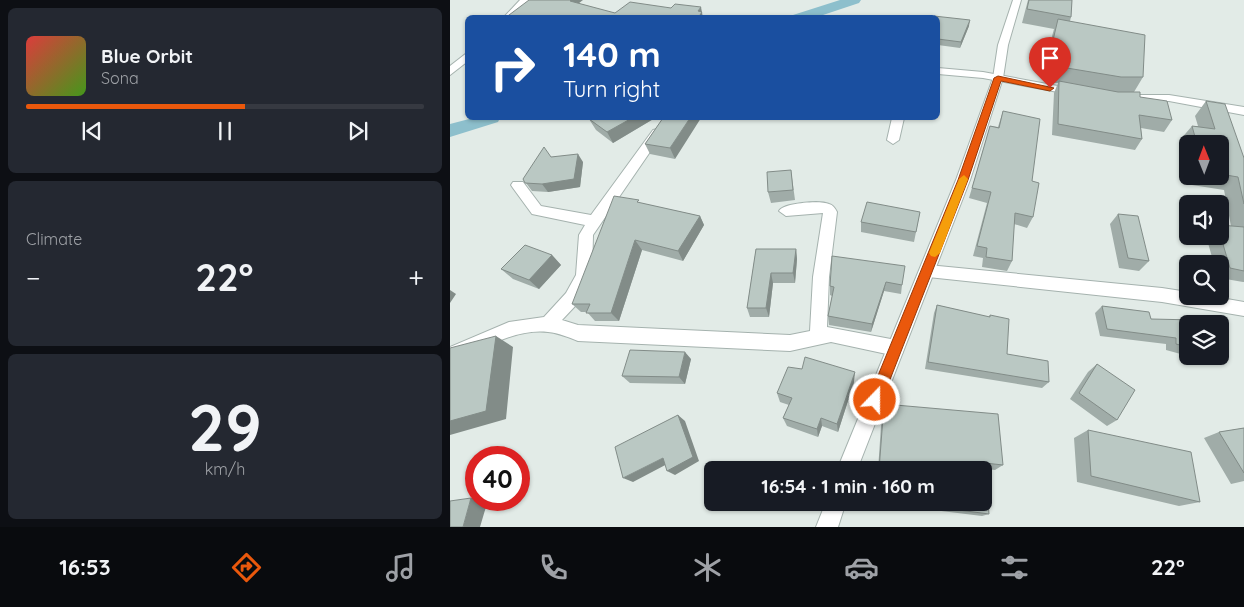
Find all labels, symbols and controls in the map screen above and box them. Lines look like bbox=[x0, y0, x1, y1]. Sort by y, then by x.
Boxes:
text: 140 m bbox=[563, 32, 661, 76]
icon: right bbox=[480, 35, 545, 100]
pin bbox=[1029, 37, 1071, 88]
text: Blue Orbit bbox=[101, 44, 193, 68]
icon: arrive bbox=[1036, 44, 1064, 72]
text: Sona bbox=[101, 68, 139, 88]
text: Turn right bbox=[563, 75, 660, 103]
icon: previous bbox=[78, 117, 106, 145]
icon: pause bbox=[211, 117, 239, 145]
icon: next bbox=[344, 117, 372, 145]
north arrow bbox=[1179, 135, 1229, 185]
map controls bbox=[1179, 135, 1229, 365]
button: sound bbox=[1179, 195, 1229, 245]
text: Climate bbox=[26, 229, 82, 249]
text: 22° bbox=[195, 253, 253, 301]
button: search bbox=[1179, 255, 1229, 305]
text: − bbox=[26, 260, 41, 295]
text: + bbox=[408, 260, 424, 295]
button: layers bbox=[1179, 315, 1229, 365]
position arrow bbox=[848, 373, 900, 425]
text: 29 bbox=[188, 386, 262, 467]
speed limit sign: 40 bbox=[465, 446, 530, 511]
text: km/h bbox=[205, 459, 245, 479]
text: 16:54 · 1 min · 160 m bbox=[761, 474, 935, 498]
icon: directions bbox=[229, 550, 264, 585]
icon: music bbox=[383, 550, 418, 585]
icon: phone bbox=[536, 550, 571, 585]
icon: climate bbox=[690, 550, 725, 585]
icon: car bbox=[844, 550, 879, 585]
icon: filters bbox=[997, 550, 1032, 585]
text: 16:53 bbox=[59, 553, 111, 581]
text: 22° bbox=[1151, 553, 1185, 581]

